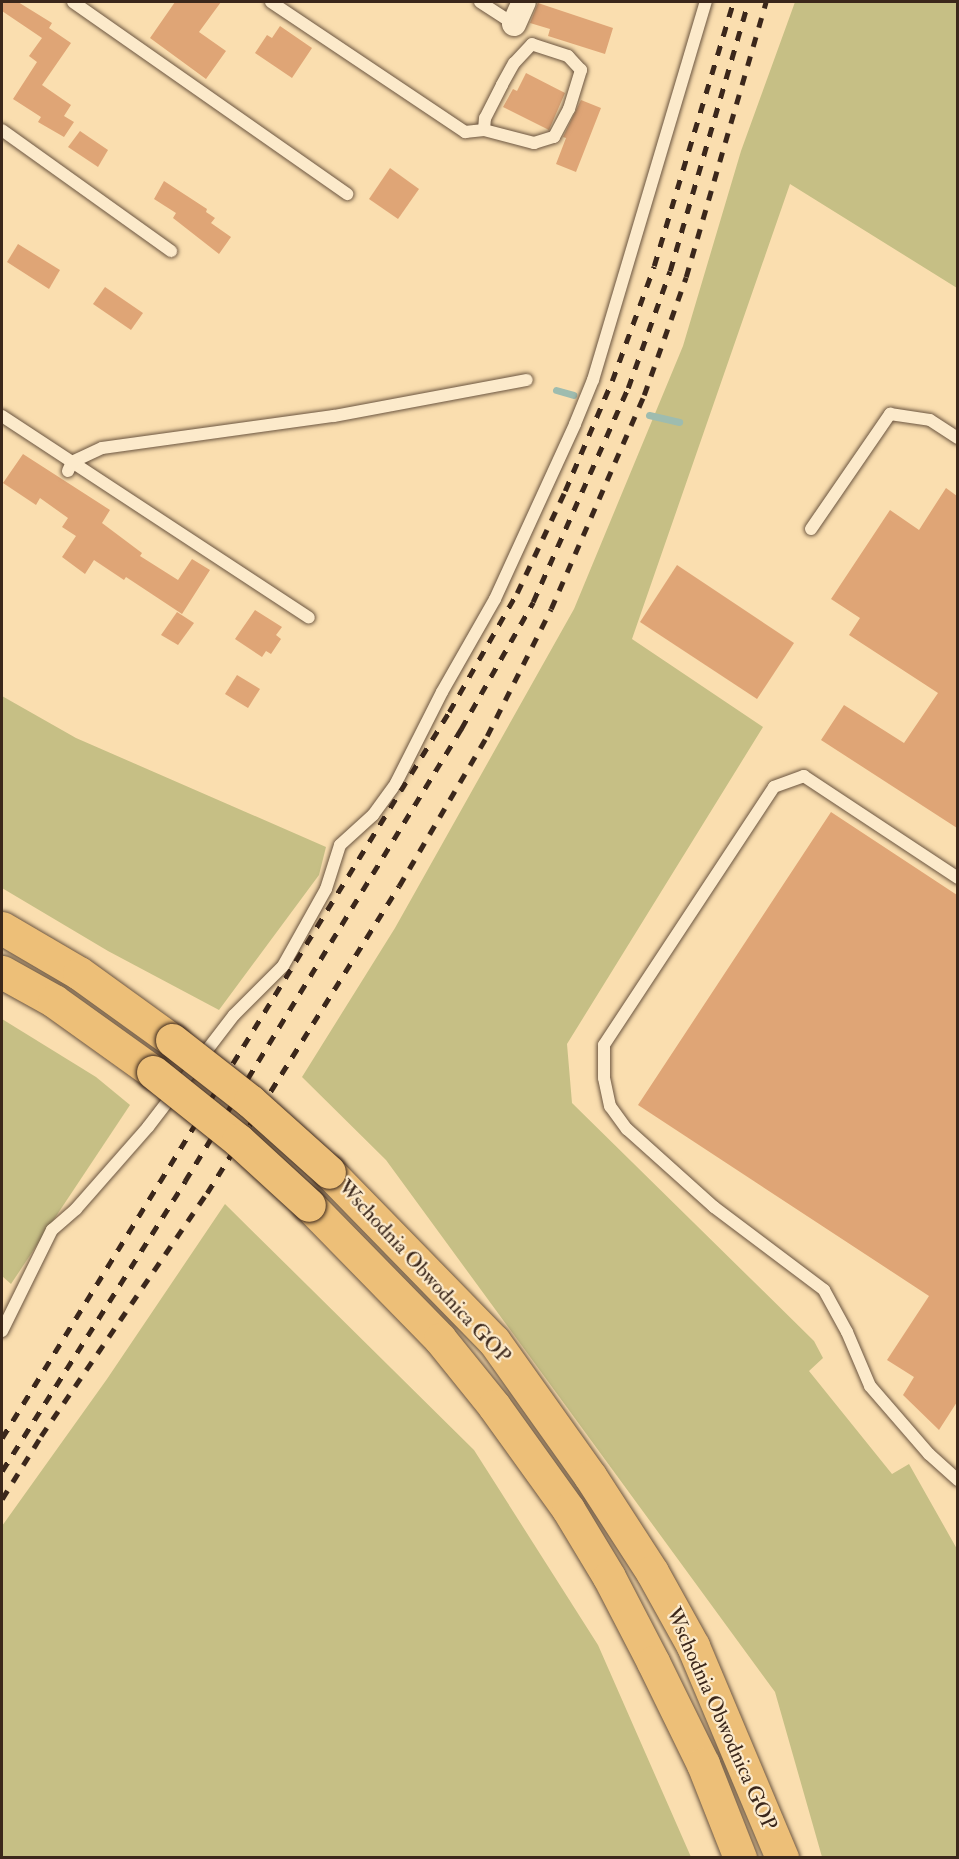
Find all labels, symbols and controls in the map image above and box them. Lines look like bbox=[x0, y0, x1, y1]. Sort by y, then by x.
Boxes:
street label: Wschodnia Obwodnica GOP bbox=[332, 1175, 516, 1369]
street label: Wschodnia Obwodnica GOP bbox=[660, 1604, 782, 1834]

